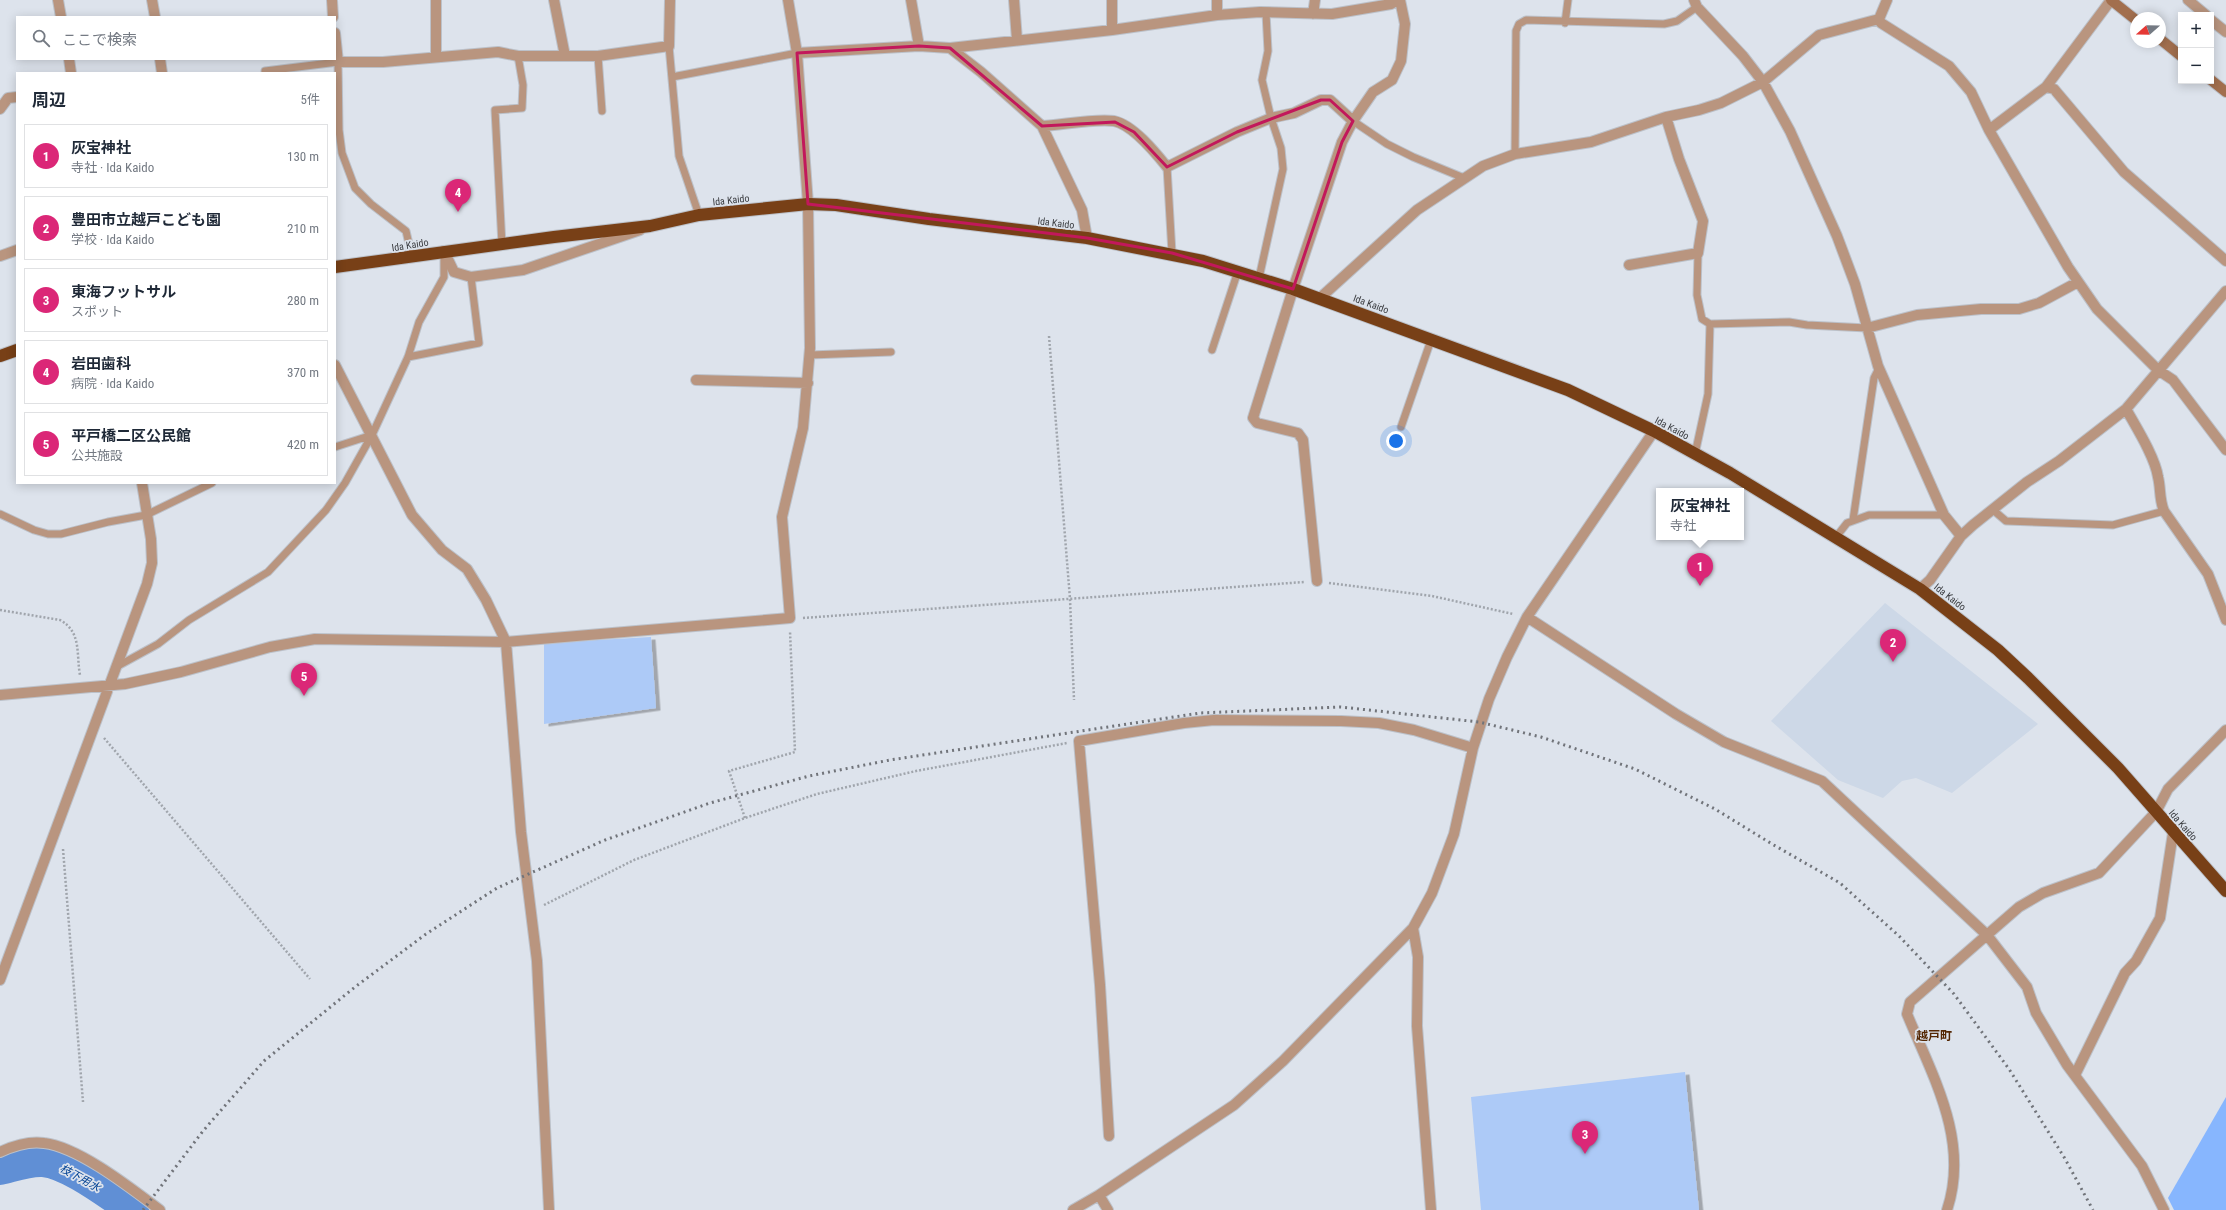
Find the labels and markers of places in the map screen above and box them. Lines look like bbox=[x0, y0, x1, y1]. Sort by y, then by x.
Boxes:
pin: 4 bbox=[445, 179, 471, 212]
pin: 1 bbox=[1687, 553, 1713, 586]
pin: 2 bbox=[1880, 629, 1906, 662]
pin: 5 bbox=[291, 663, 317, 696]
pin: 3 bbox=[1572, 1121, 1598, 1154]

